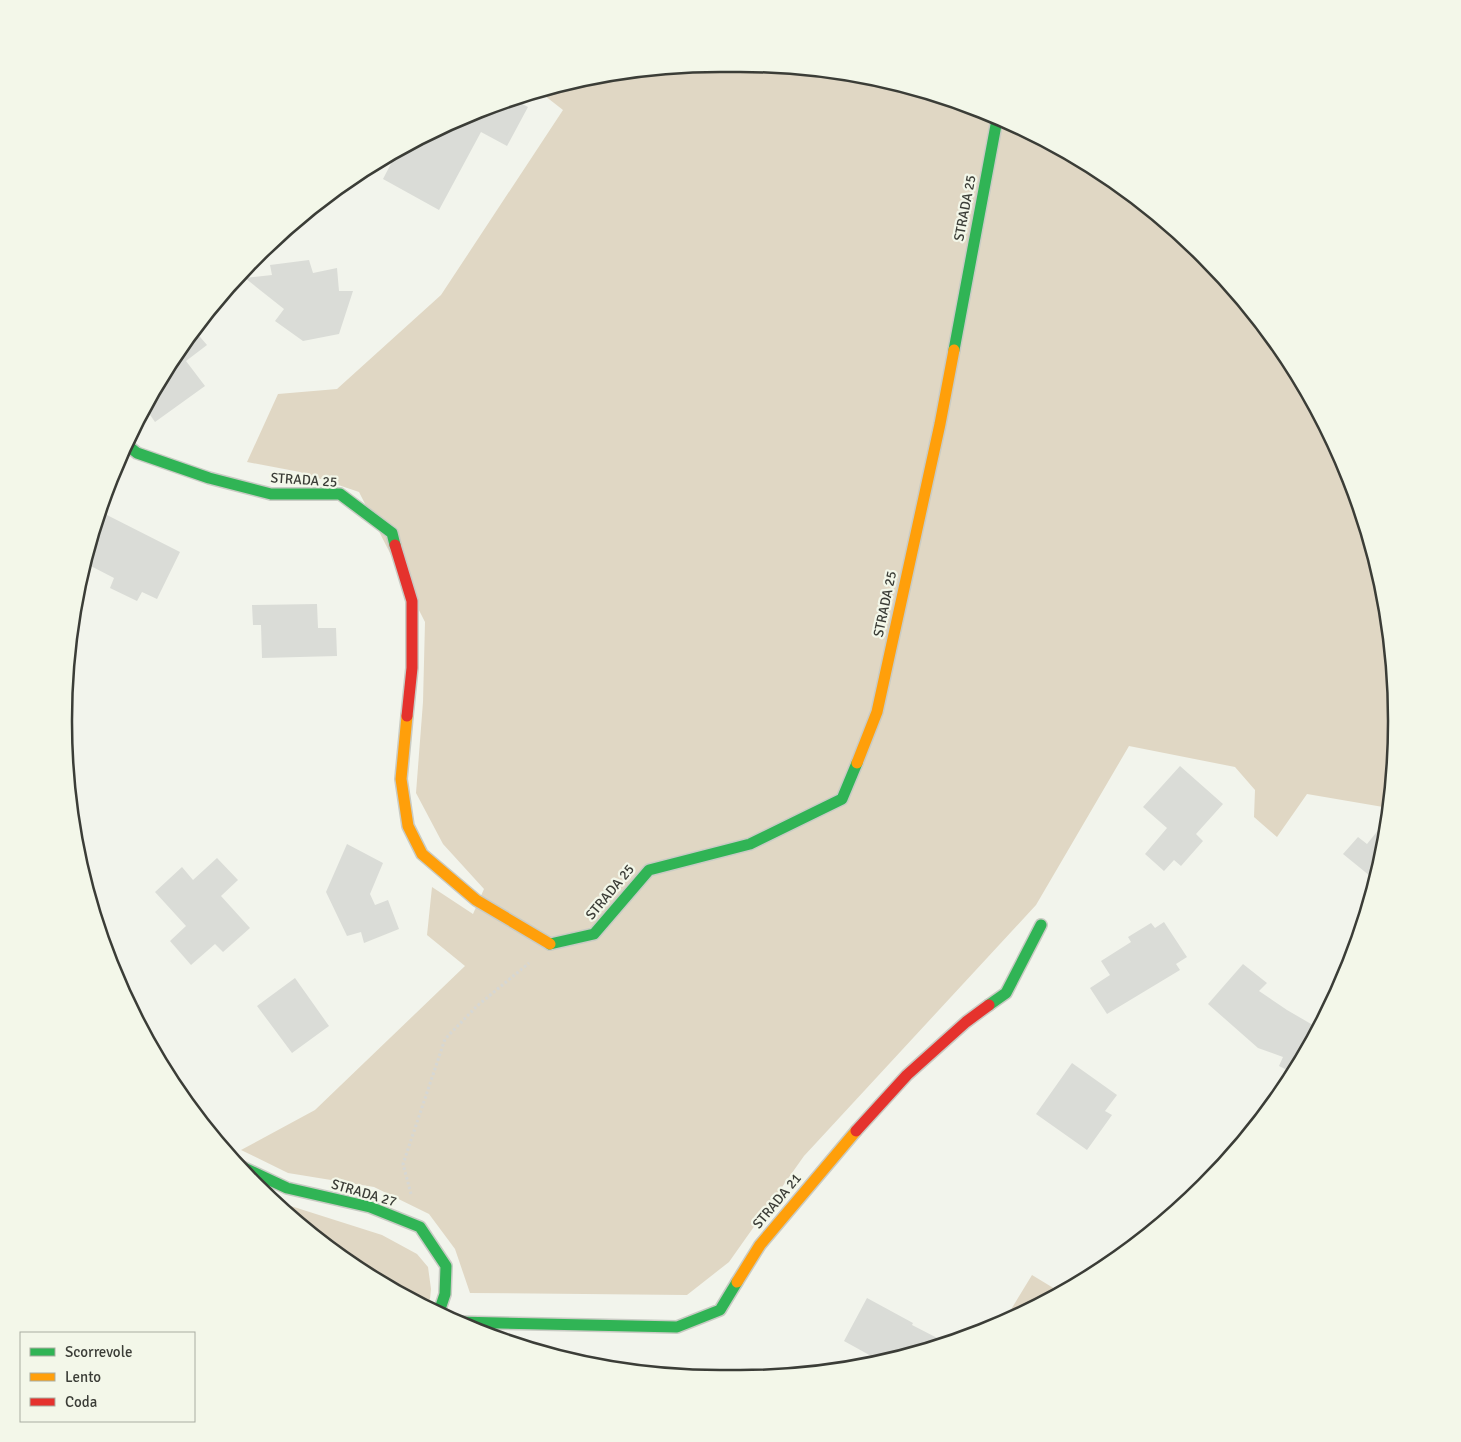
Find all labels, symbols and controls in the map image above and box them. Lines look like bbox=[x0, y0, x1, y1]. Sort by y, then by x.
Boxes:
street label: STRADA 25 bbox=[950, 174, 980, 242]
street label: STRADA 25 bbox=[270, 469, 338, 491]
street label: STRADA 25 bbox=[870, 570, 900, 638]
street label: STRADA 25 bbox=[582, 861, 638, 923]
street label: STRADA 21 bbox=[749, 1170, 805, 1232]
street label: STRADA 27 bbox=[329, 1176, 399, 1210]
legend bbox=[20, 1332, 195, 1422]
text: Scorrevole bbox=[65, 1343, 132, 1361]
text: Lento bbox=[65, 1368, 101, 1386]
text: Coda bbox=[65, 1393, 97, 1411]

